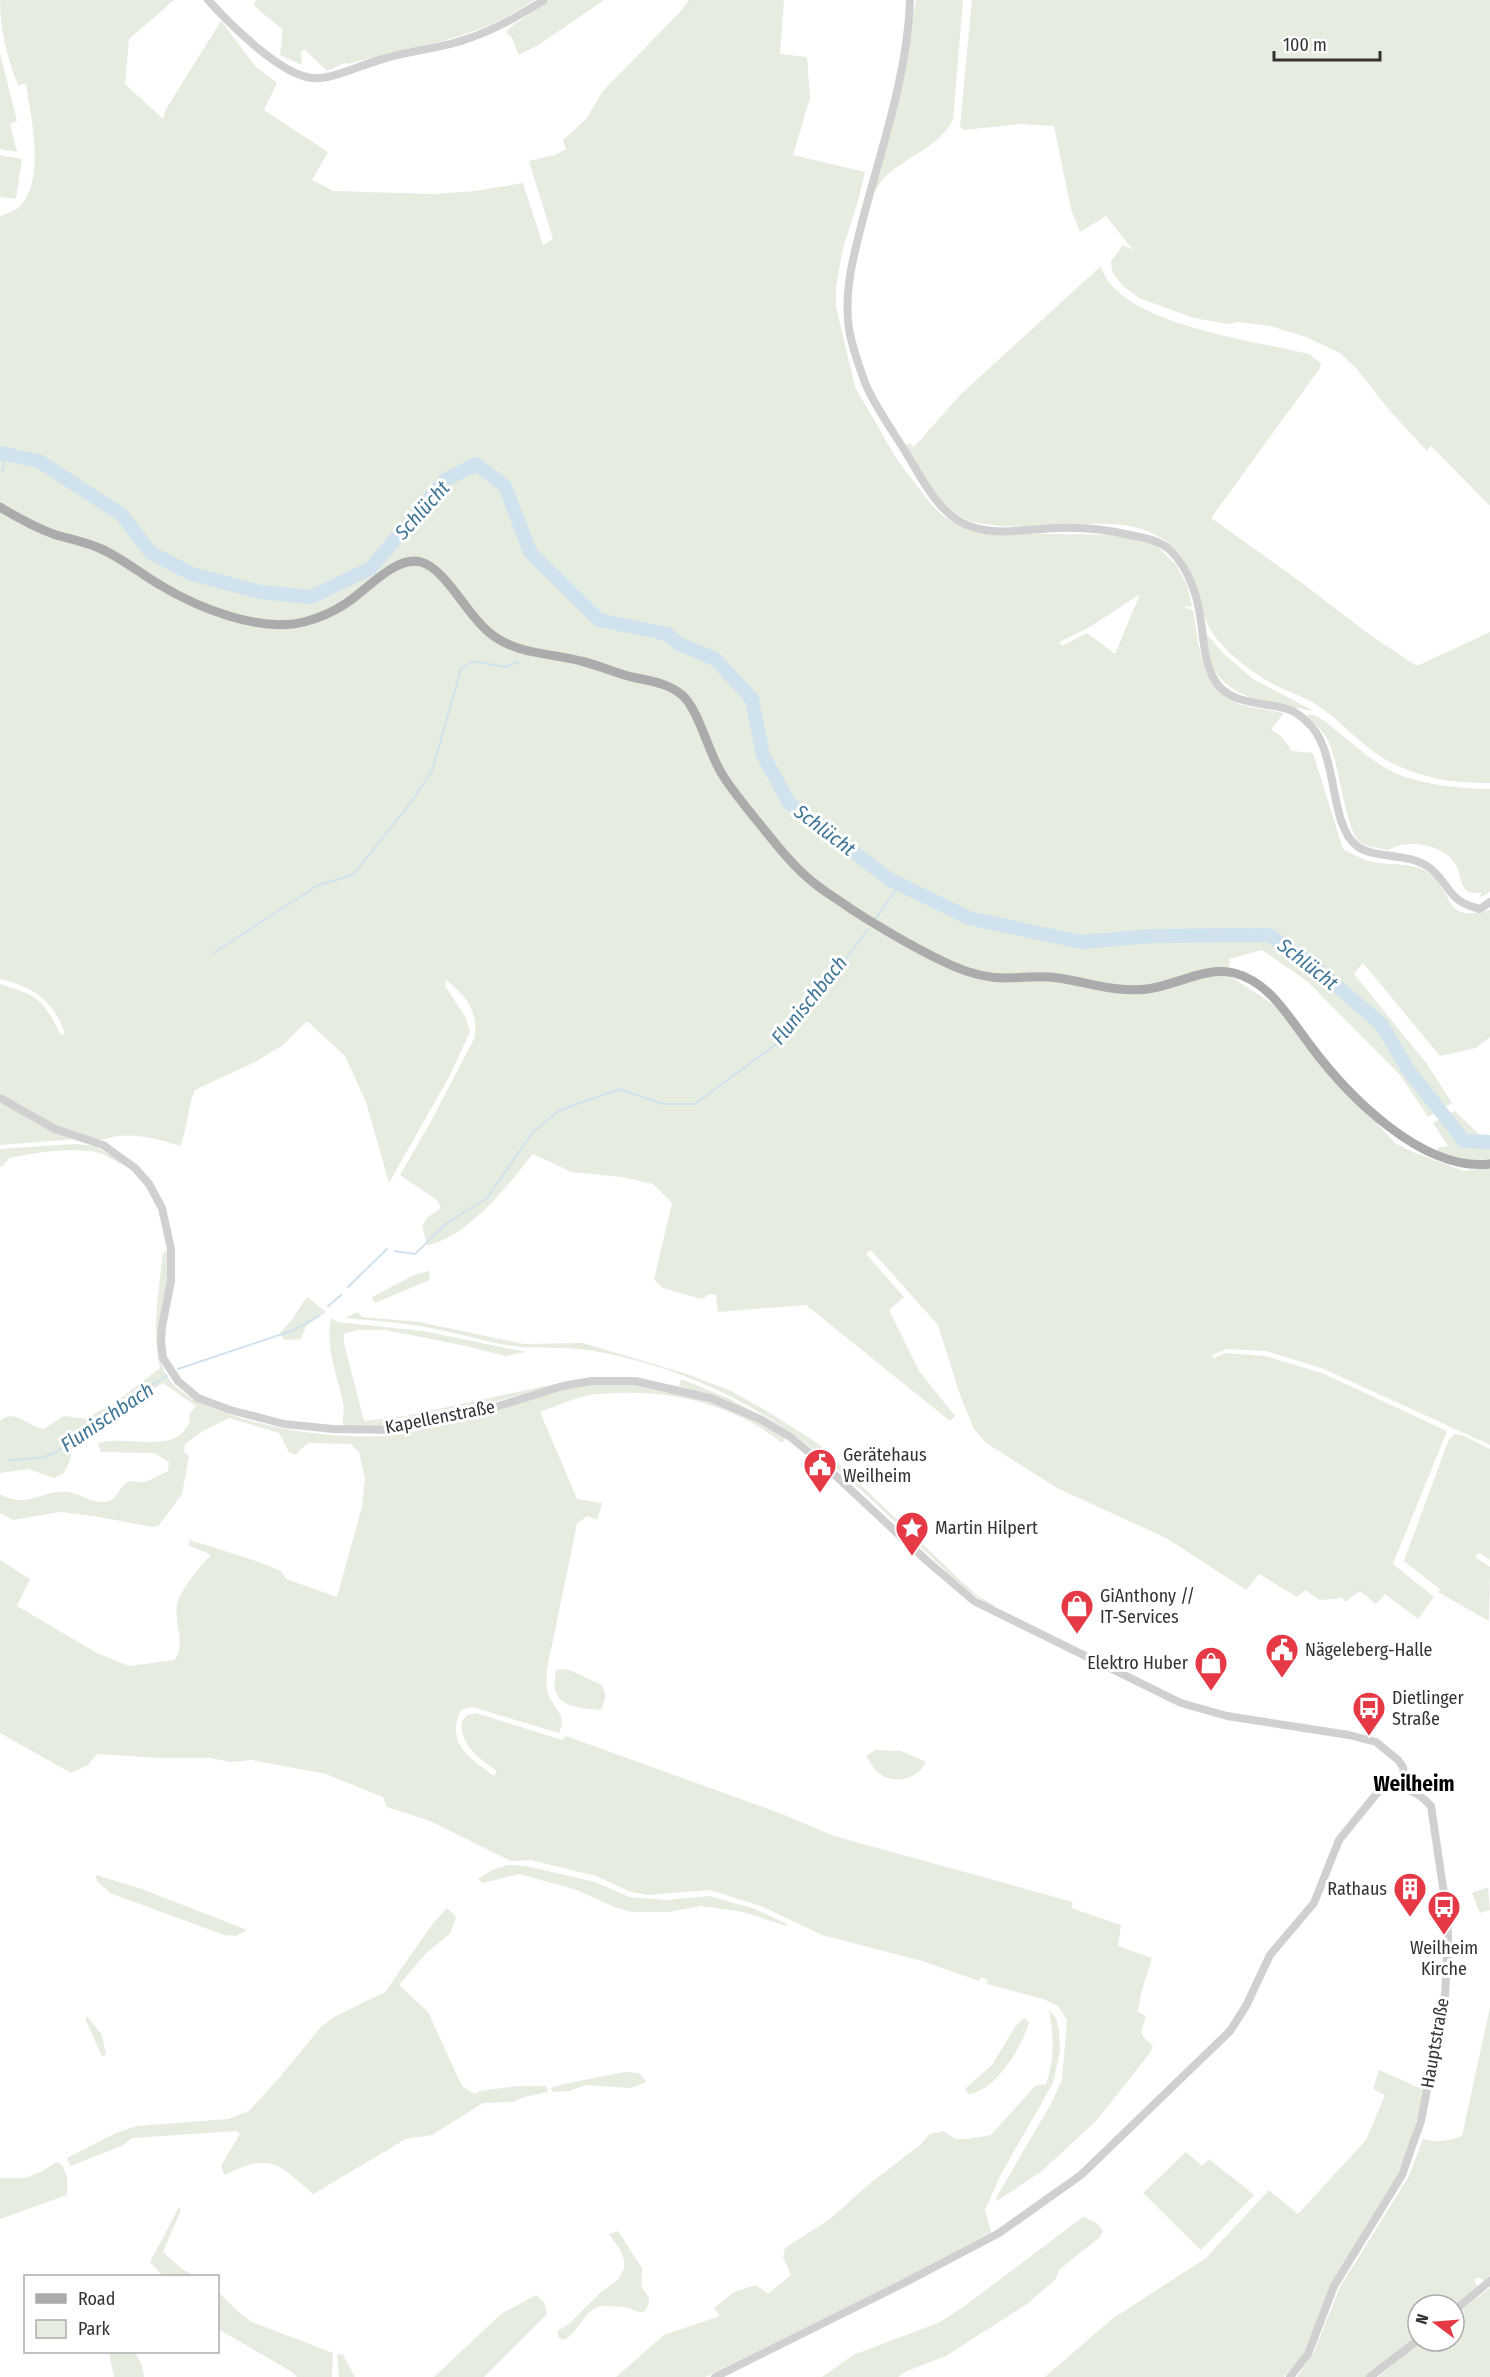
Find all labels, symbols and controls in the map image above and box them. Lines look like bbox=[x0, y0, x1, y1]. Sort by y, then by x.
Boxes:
scale bar bbox=[1274, 24, 1380, 62]
text: 100 m bbox=[1283, 34, 1327, 56]
water label: Schlücht bbox=[389, 476, 455, 545]
water label: Schlücht bbox=[789, 799, 861, 861]
water label: Schlücht bbox=[1272, 932, 1343, 995]
water label: Flunischbach bbox=[766, 951, 852, 1049]
water label: Flunischbach bbox=[56, 1377, 158, 1457]
street label: Kapellenstraße bbox=[383, 1396, 497, 1438]
place label: Gerätehaus Weilheim bbox=[843, 1444, 927, 1487]
public building icon: Gerätehaus Weilheim bbox=[802, 1447, 838, 1494]
place icon: Martin Hilpert bbox=[894, 1510, 930, 1557]
place label: Martin Hilpert bbox=[935, 1517, 1038, 1539]
place label: GiAnthony // IT-Services bbox=[1100, 1585, 1195, 1628]
shop icon: GiAnthony // IT-Services bbox=[1059, 1588, 1095, 1635]
public building icon: Nägeleberg-Halle bbox=[1264, 1632, 1300, 1679]
place label: Nägeleberg-Halle bbox=[1305, 1639, 1433, 1661]
shop icon: Elektro Huber bbox=[1193, 1645, 1229, 1692]
place label: Elektro Huber bbox=[1087, 1652, 1189, 1674]
place label: Dietlinger Straße bbox=[1392, 1687, 1464, 1730]
bus stop icon: Dietlinger Straße bbox=[1351, 1690, 1387, 1737]
district label: Weilheim bbox=[1374, 1771, 1454, 1797]
building icon: Rathaus bbox=[1392, 1871, 1428, 1918]
place label: Rathaus bbox=[1327, 1878, 1387, 1900]
bus stop icon: Weilheim Kirche bbox=[1426, 1889, 1462, 1936]
place label: Weilheim Kirche bbox=[1410, 1937, 1478, 1980]
street label: Hauptstraße bbox=[1416, 1996, 1454, 2090]
legend bbox=[24, 2275, 219, 2353]
text: Road bbox=[78, 2288, 115, 2310]
north arrow bbox=[1406, 2293, 1466, 2353]
text: N bbox=[1412, 2312, 1433, 2326]
text: Park bbox=[78, 2318, 111, 2340]

